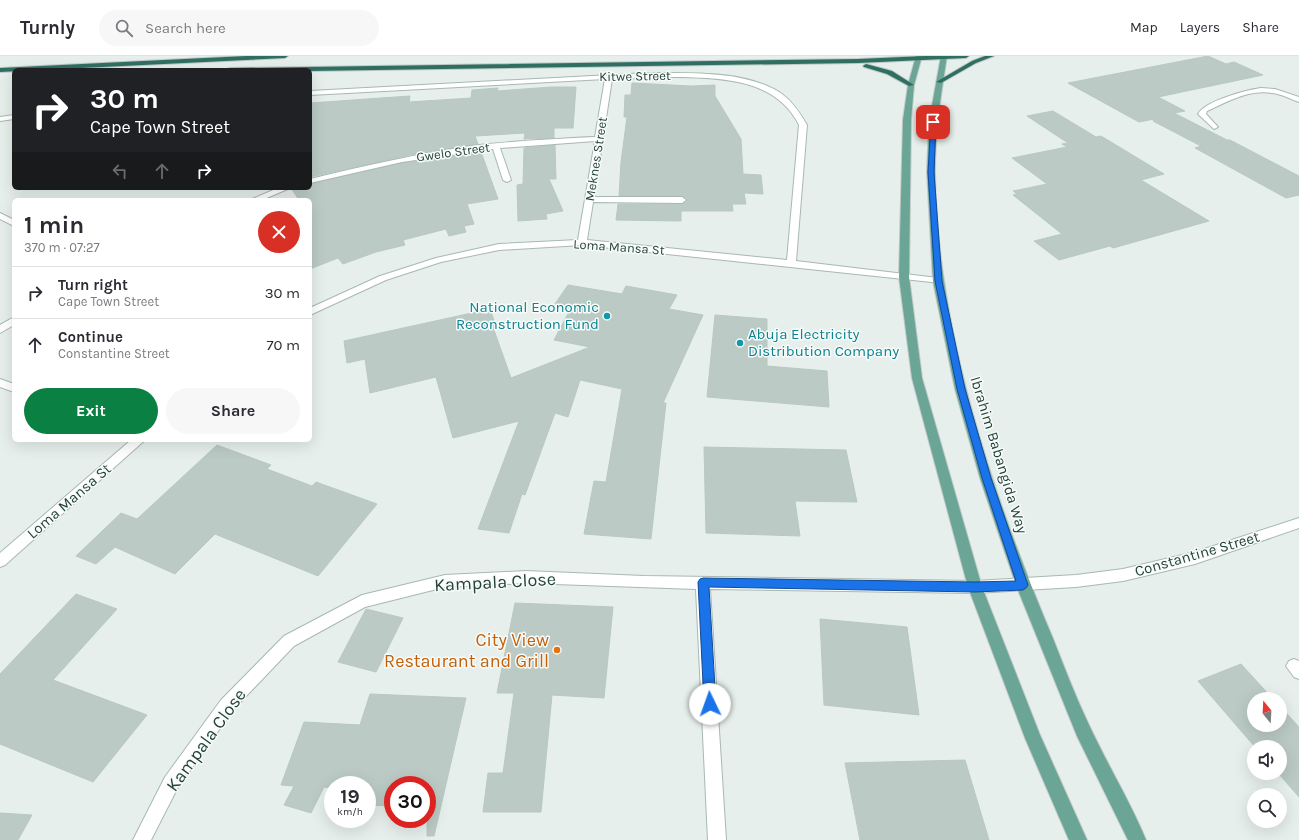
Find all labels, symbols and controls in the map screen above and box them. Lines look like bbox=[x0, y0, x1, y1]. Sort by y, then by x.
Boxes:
search box bbox=[99, 10, 379, 46]
text: Turnly bbox=[20, 17, 75, 39]
icon: search bbox=[113, 17, 135, 39]
text: Search here bbox=[145, 19, 226, 37]
text: Map bbox=[1130, 19, 1158, 36]
text: Layers bbox=[1180, 19, 1220, 36]
text: Share bbox=[1242, 19, 1279, 36]
street label: Kitwe Street bbox=[599, 68, 671, 84]
text: 30 m bbox=[90, 82, 159, 115]
icon: right bbox=[24, 84, 76, 136]
pin bbox=[916, 105, 950, 139]
icon: arrive bbox=[922, 111, 944, 133]
text: Cape Town Street bbox=[90, 116, 230, 138]
street label: Meknes Street bbox=[582, 116, 610, 202]
street label: Gwelo Street bbox=[415, 139, 491, 165]
icon: left bbox=[109, 160, 131, 182]
icon: ahead bbox=[151, 160, 173, 182]
icon: right bbox=[193, 160, 215, 182]
text: 1 min bbox=[24, 211, 84, 239]
button: close bbox=[258, 211, 300, 253]
street label: Loma Mansa St bbox=[573, 236, 665, 258]
text: 370 m · 07:27 bbox=[24, 240, 100, 255]
text: Turn right bbox=[58, 276, 128, 294]
icon: right bbox=[24, 282, 46, 304]
text: 30 m bbox=[265, 284, 300, 302]
text: Cape Town Street bbox=[58, 294, 159, 309]
place label: National Economic Reconstruction Fund bbox=[456, 298, 599, 333]
marker: National Economic Reconstruction Fund bbox=[602, 311, 612, 321]
place label: Abuja Electricity Distribution Company bbox=[748, 325, 899, 360]
text: Continue bbox=[58, 328, 123, 346]
icon: ahead bbox=[24, 334, 46, 356]
text: 70 m bbox=[266, 336, 300, 354]
marker: Abuja Electricity Distribution Company bbox=[735, 338, 745, 348]
text: Constantine Street bbox=[58, 346, 170, 361]
street label: Ibrahim Babangida Way bbox=[966, 374, 1032, 536]
button: Exit bbox=[24, 388, 158, 434]
button: Share bbox=[166, 388, 300, 434]
street label: Loma Mansa St bbox=[23, 459, 115, 542]
street label: Constantine Street bbox=[1133, 527, 1262, 580]
street label: Kampala Close bbox=[434, 568, 556, 596]
place label: City View Restaurant and Grill bbox=[384, 629, 549, 672]
marker: City View Restaurant and Grill bbox=[552, 645, 562, 655]
position arrow bbox=[689, 683, 731, 725]
street label: Kampala Close bbox=[161, 684, 251, 796]
north arrow bbox=[1247, 692, 1287, 732]
map controls bbox=[1247, 692, 1287, 828]
button: sound bbox=[1247, 740, 1287, 780]
speed limit sign: 30 bbox=[384, 776, 436, 828]
text: 19 bbox=[340, 785, 360, 808]
button: search bbox=[1247, 788, 1287, 828]
text: km/h bbox=[337, 806, 363, 818]

